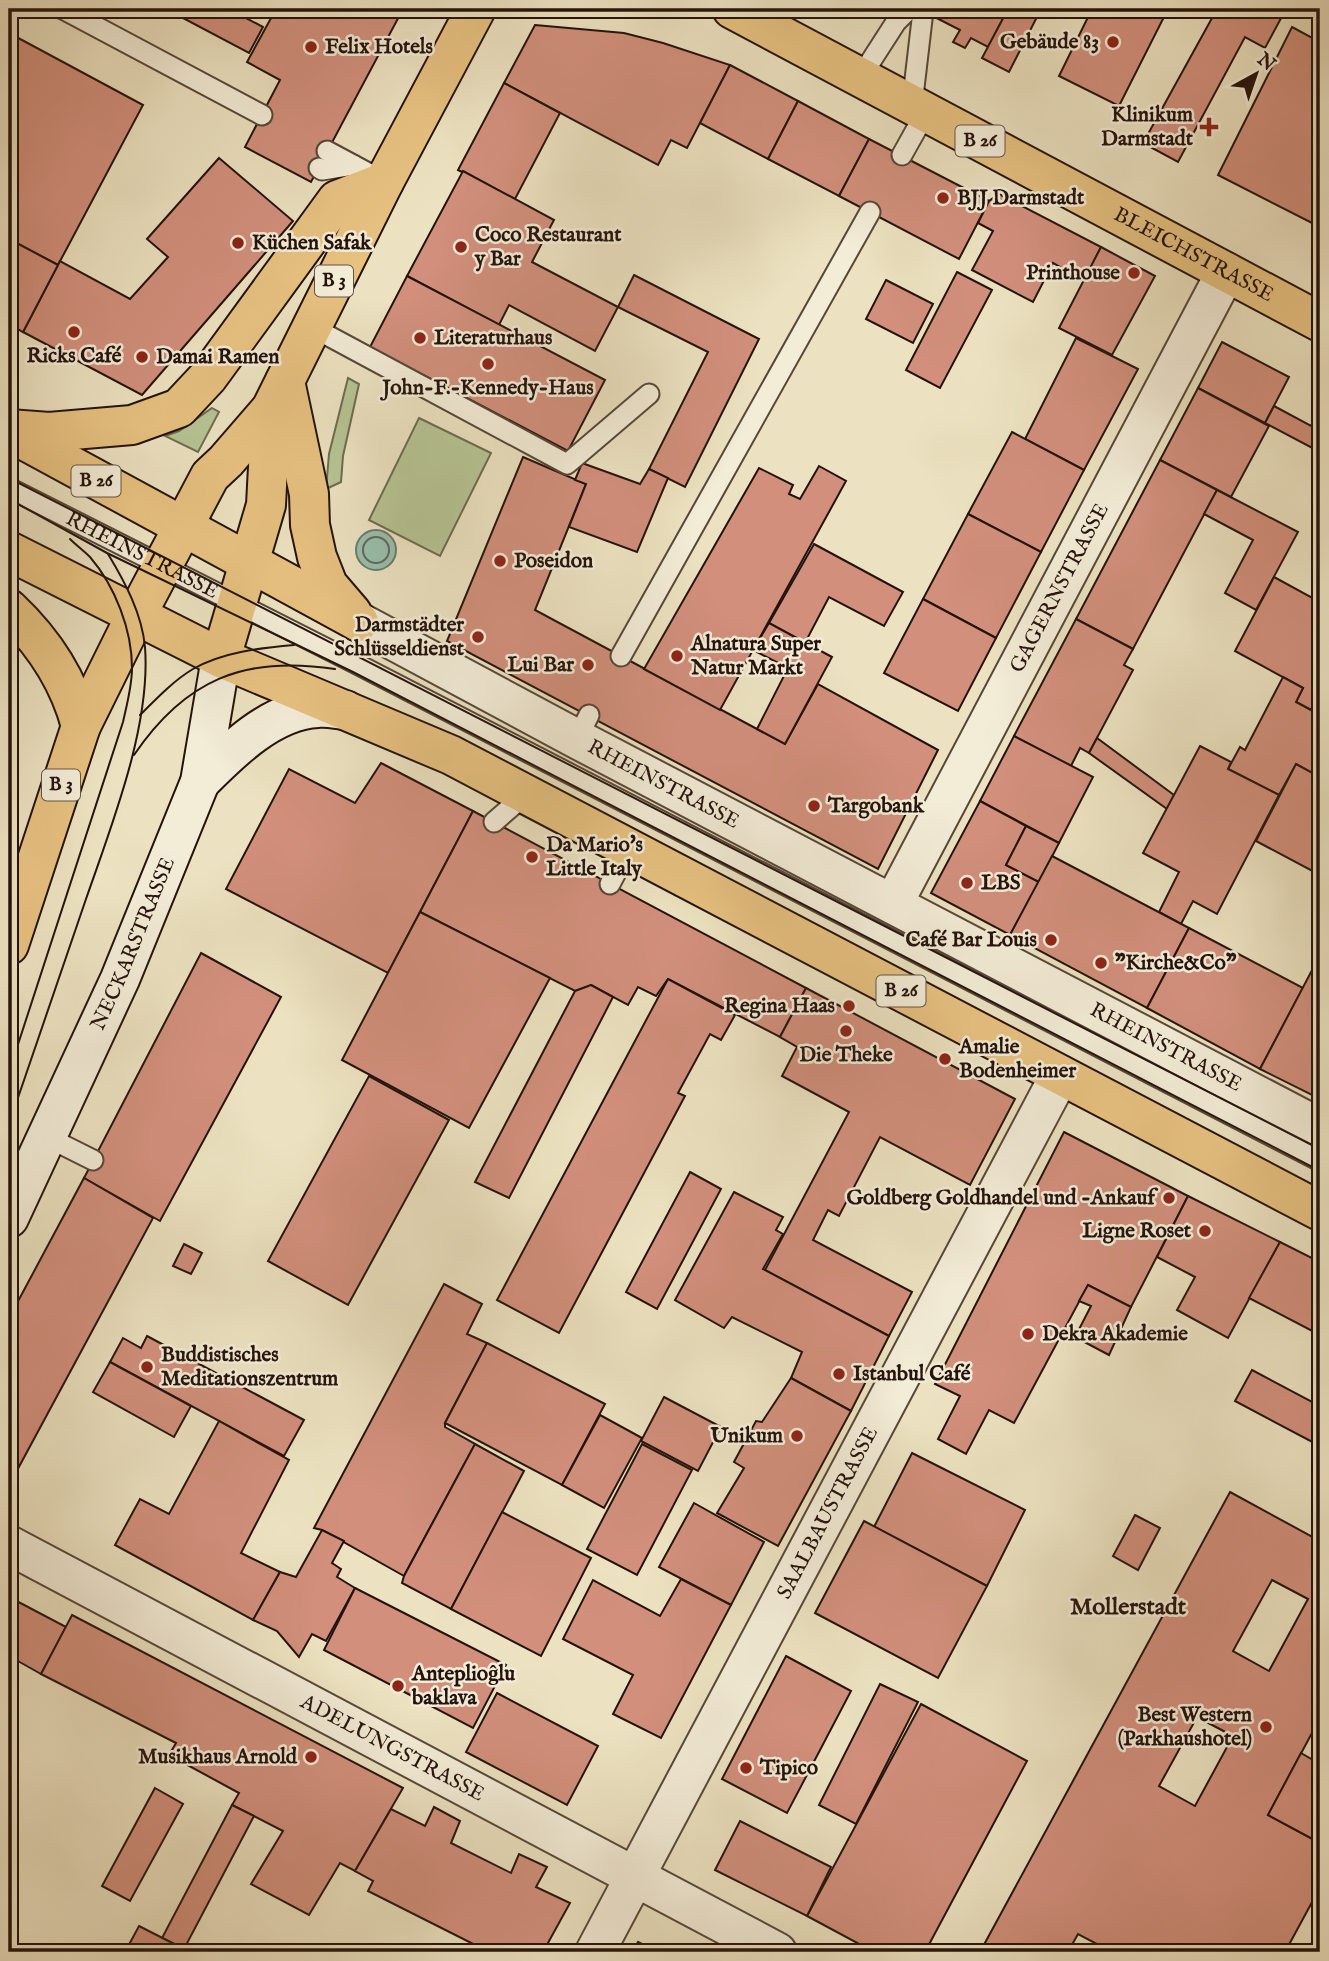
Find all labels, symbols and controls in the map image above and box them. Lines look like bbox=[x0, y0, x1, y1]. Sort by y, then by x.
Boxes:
place label: Gebäude 83 bbox=[1000, 29, 1099, 56]
place label: Felix Hotels bbox=[325, 34, 433, 61]
marker: Gebäude 83 bbox=[1105, 34, 1121, 50]
north arrow bbox=[1220, 38, 1290, 108]
marker: Felix Hotels bbox=[303, 39, 319, 55]
text: N bbox=[1251, 47, 1280, 77]
place label: Klinikum Darmstadt bbox=[1101, 102, 1194, 153]
marker: Klinikum Darmstadt bbox=[1199, 117, 1219, 137]
road number: B 26 bbox=[956, 125, 1004, 156]
place label: BJJ Darmstadt bbox=[957, 185, 1085, 212]
marker: BJJ Darmstadt bbox=[935, 190, 951, 206]
street label: BLEICHSTRASSE bbox=[1109, 201, 1278, 308]
place label: Coco Restaurant y Bar bbox=[474, 222, 622, 273]
place label: Küchen Safak bbox=[252, 230, 372, 257]
marker: Küchen Safak bbox=[230, 235, 246, 251]
marker: Coco Restaurant y Bar bbox=[453, 239, 469, 255]
place label: Printhouse bbox=[1026, 260, 1120, 287]
marker: Printhouse bbox=[1126, 265, 1142, 281]
road number: B 3 bbox=[315, 266, 353, 296]
marker: Ricks Café bbox=[66, 324, 82, 340]
place label: Literaturhaus bbox=[434, 325, 552, 352]
marker: Literaturhaus bbox=[412, 330, 428, 346]
place label: Ricks Café bbox=[27, 343, 122, 370]
place label: Damai Ramen bbox=[156, 344, 279, 371]
marker: Damai Ramen bbox=[134, 349, 150, 365]
marker: John-F.-Kennedy-Haus bbox=[480, 356, 496, 372]
place label: John-F.-Kennedy-Haus bbox=[379, 375, 594, 402]
road number: B 26 bbox=[72, 466, 120, 496]
street label: GAGERNSTRASSE bbox=[1004, 499, 1115, 678]
street label: RHEINSTRASSE bbox=[61, 505, 223, 605]
place label: Poseidon bbox=[514, 548, 593, 575]
marker: Poseidon bbox=[492, 553, 508, 569]
place label: Darmstädter Schlüsseldienst bbox=[334, 612, 465, 663]
marker: Darmstädter Schlüsseldienst bbox=[470, 629, 486, 645]
place label: Alnatura Super Natur Markt bbox=[690, 631, 821, 682]
marker: Alnatura Super Natur Markt bbox=[669, 648, 685, 664]
place label: Lui Bar bbox=[507, 652, 574, 679]
marker: Lui Bar bbox=[580, 657, 596, 673]
street label: RHEINSTRASSE bbox=[583, 733, 744, 835]
road number: B 3 bbox=[42, 770, 80, 800]
place label: Targobank bbox=[827, 793, 925, 820]
marker: Targobank bbox=[806, 798, 822, 814]
place label: Da Mario's Little Italy bbox=[546, 832, 643, 883]
marker: Da Mario's Little Italy bbox=[524, 849, 540, 865]
street label: NECKARSTRASSE bbox=[85, 853, 181, 1035]
place label: LBS bbox=[981, 870, 1021, 897]
marker: LBS bbox=[959, 875, 975, 891]
place label: Café Bar Louis bbox=[906, 927, 1037, 954]
marker: Café Bar Louis bbox=[1043, 932, 1059, 948]
place label: "Kirche&Co" bbox=[1115, 950, 1237, 977]
marker: "Kirche&Co" bbox=[1093, 955, 1109, 971]
road number: B 26 bbox=[876, 976, 926, 1007]
place label: Regina Haas bbox=[724, 993, 835, 1020]
street label: RHEINSTRASSE bbox=[1085, 996, 1246, 1098]
marker: Regina Haas bbox=[841, 998, 857, 1014]
marker: Die Theke bbox=[838, 1023, 854, 1039]
place label: Amalie Bodenheimer bbox=[958, 1034, 1076, 1085]
place label: Die Theke bbox=[799, 1042, 893, 1069]
marker: Amalie Bodenheimer bbox=[937, 1051, 953, 1067]
place label: Goldberg Goldhandel und -Ankauf bbox=[846, 1185, 1158, 1212]
marker: Goldberg Goldhandel und -Ankauf bbox=[1161, 1190, 1177, 1206]
place label: Ligne Roset bbox=[1082, 1218, 1192, 1245]
marker: Ligne Roset bbox=[1197, 1223, 1213, 1239]
place label: Dekra Akademie bbox=[1042, 1321, 1188, 1348]
marker: Dekra Akademie bbox=[1020, 1326, 1036, 1342]
place label: Buddistisches Meditationszentrum bbox=[161, 1342, 339, 1393]
marker: Buddistisches Meditationszentrum bbox=[139, 1359, 155, 1375]
place label: Istanbul Café bbox=[853, 1361, 971, 1388]
marker: Istanbul Café bbox=[831, 1366, 847, 1382]
street label: SAALBAUSTRASSE bbox=[771, 1422, 885, 1604]
place label: Unikum bbox=[710, 1423, 784, 1450]
marker: Unikum bbox=[789, 1428, 805, 1444]
district label: Mollerstadt bbox=[1070, 1592, 1187, 1623]
place label: Anteplioĝlu baklava bbox=[411, 1661, 515, 1712]
marker: Anteplioĝlu baklava bbox=[390, 1678, 406, 1694]
street label: ADELUNGSTRASSE bbox=[295, 1688, 489, 1808]
place label: Best Western (Parkhaushotel) bbox=[1118, 1702, 1252, 1753]
marker: Best Western (Parkhaushotel) bbox=[1258, 1719, 1274, 1735]
place label: Musikhaus Arnold bbox=[138, 1744, 298, 1771]
marker: Musikhaus Arnold bbox=[303, 1749, 319, 1765]
place label: Tipico bbox=[759, 1755, 819, 1782]
marker: Tipico bbox=[738, 1760, 754, 1776]

